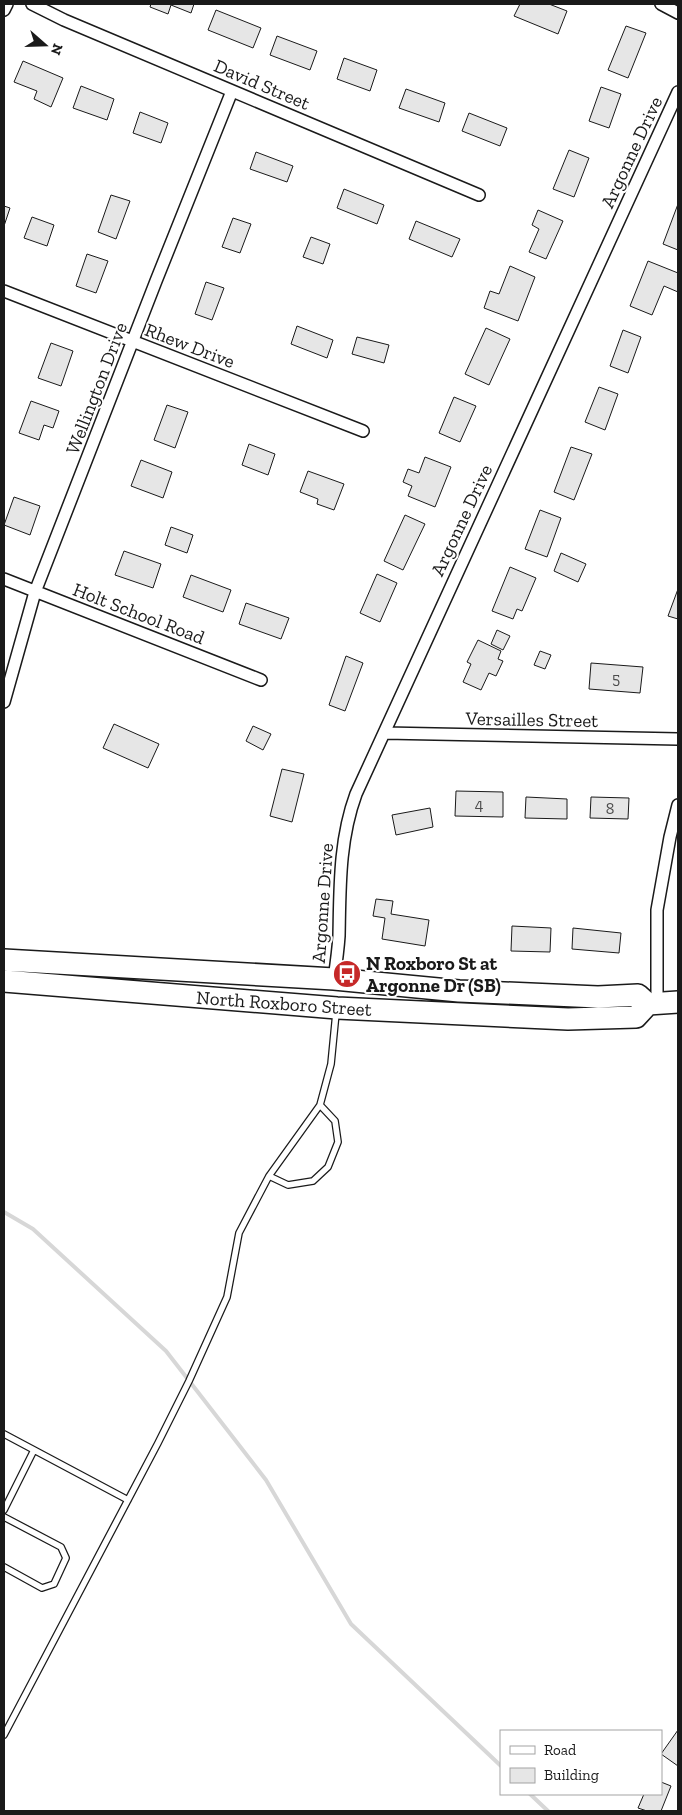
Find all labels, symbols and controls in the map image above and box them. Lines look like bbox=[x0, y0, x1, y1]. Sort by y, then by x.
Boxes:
north arrow bbox=[20, 20, 70, 70]
text: N bbox=[47, 41, 67, 58]
street label: David Street bbox=[210, 54, 313, 115]
street label: Argonne Drive bbox=[596, 93, 667, 212]
street label: Rhew Drive bbox=[142, 318, 238, 373]
street label: Wellington Drive bbox=[61, 319, 132, 457]
street label: Argonne Drive bbox=[426, 461, 497, 580]
street label: Holt School Road bbox=[70, 578, 209, 649]
house number: 5 bbox=[612, 669, 620, 688]
street label: Versailles Street bbox=[465, 707, 598, 732]
house number: 4 bbox=[475, 795, 484, 814]
house number: 8 bbox=[606, 799, 614, 818]
street label: Argonne Drive bbox=[307, 842, 338, 964]
place label: N Roxboro St at Argonne Dr (SB) bbox=[366, 952, 501, 997]
bus stop icon: N Roxboro St at Argonne Dr (SB) bbox=[332, 959, 362, 989]
street label: North Roxboro Street bbox=[195, 986, 372, 1021]
legend bbox=[500, 1730, 662, 1795]
text: Road bbox=[544, 1741, 577, 1759]
text: Building bbox=[544, 1766, 599, 1784]

